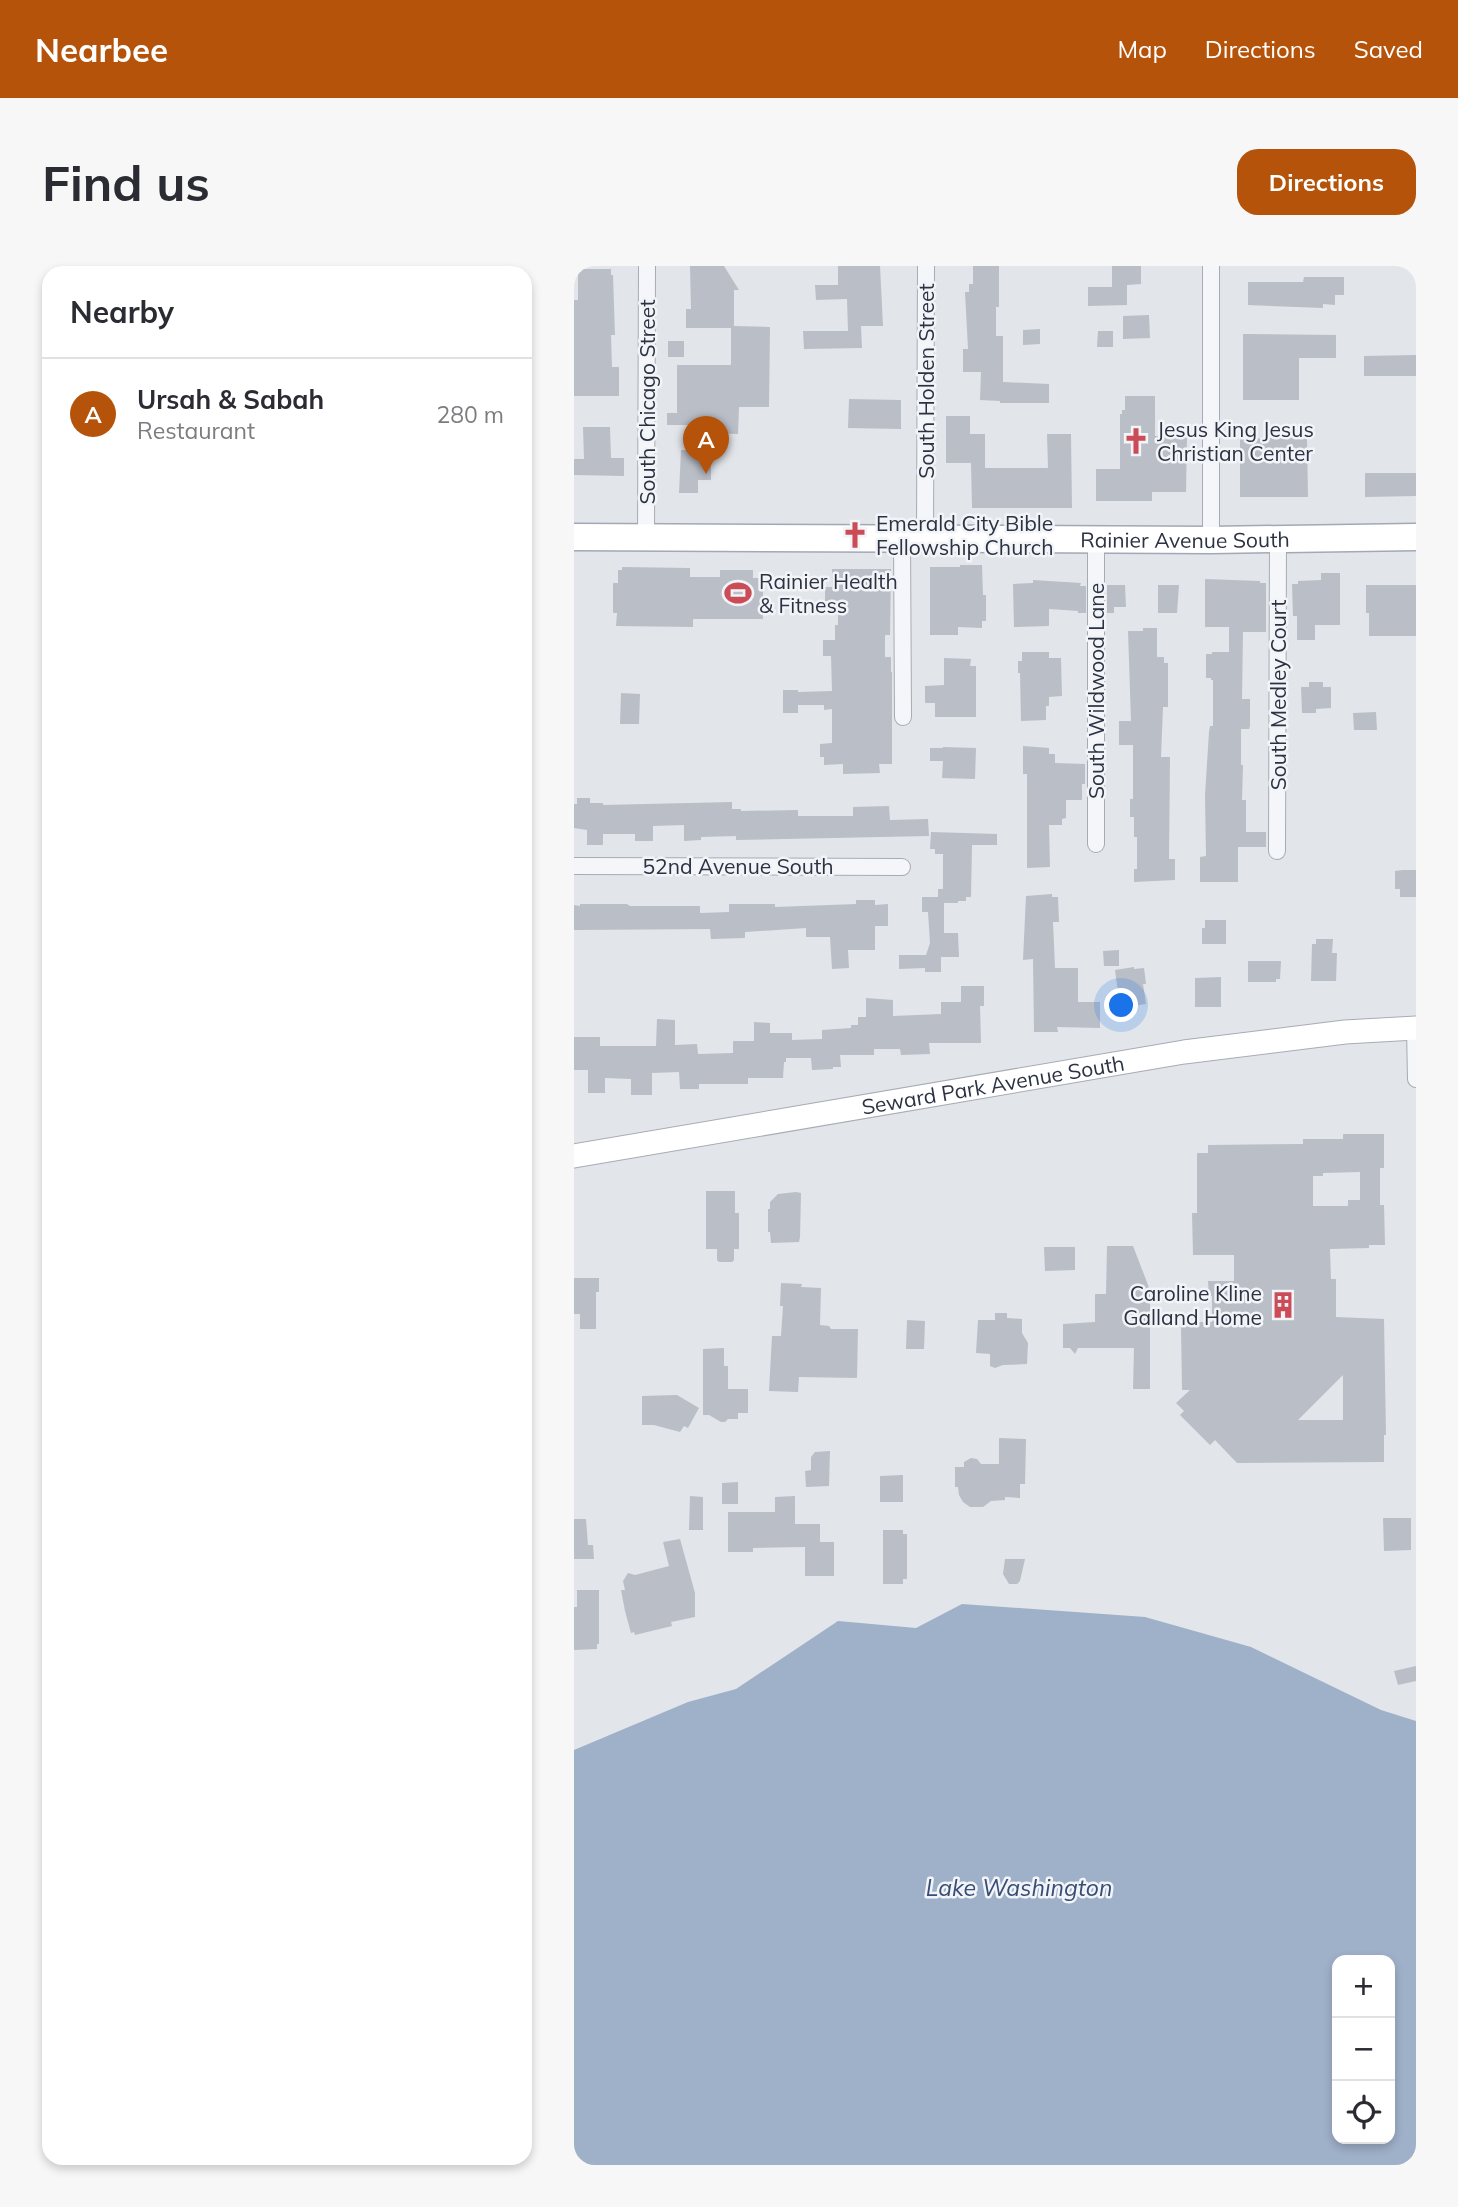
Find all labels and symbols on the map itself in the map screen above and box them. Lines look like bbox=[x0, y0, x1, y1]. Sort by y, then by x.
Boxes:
street label: South Holden Street bbox=[913, 283, 939, 479]
street label: South Chicago Street bbox=[634, 299, 660, 505]
pin: A bbox=[683, 416, 729, 474]
place label: Jesus King Jesus Christian Center bbox=[1157, 416, 1314, 466]
church icon: Jesus King Jesus Christian Center bbox=[1121, 426, 1151, 456]
place label: Emerald City Bible Fellowship Church bbox=[876, 510, 1053, 560]
church icon: Emerald City Bible Fellowship Church bbox=[840, 520, 870, 550]
street label: Rainier Avenue South bbox=[1080, 526, 1290, 553]
place label: Rainier Health & Fitness bbox=[759, 568, 898, 618]
sports icon: Rainier Health & Fitness bbox=[723, 578, 753, 608]
street label: South Wildwood Lane bbox=[1083, 583, 1109, 799]
street label: South Medley Court bbox=[1265, 600, 1291, 790]
street label: 52nd Avenue South bbox=[642, 853, 834, 879]
your location bbox=[1104, 988, 1138, 1022]
street label: Seward Park Avenue South bbox=[860, 1049, 1126, 1120]
place label: Caroline Kline Galland Home bbox=[1123, 1280, 1262, 1330]
building icon: Caroline Kline Galland Home bbox=[1268, 1290, 1298, 1320]
water label: Lake Washington bbox=[926, 1873, 1112, 1902]

